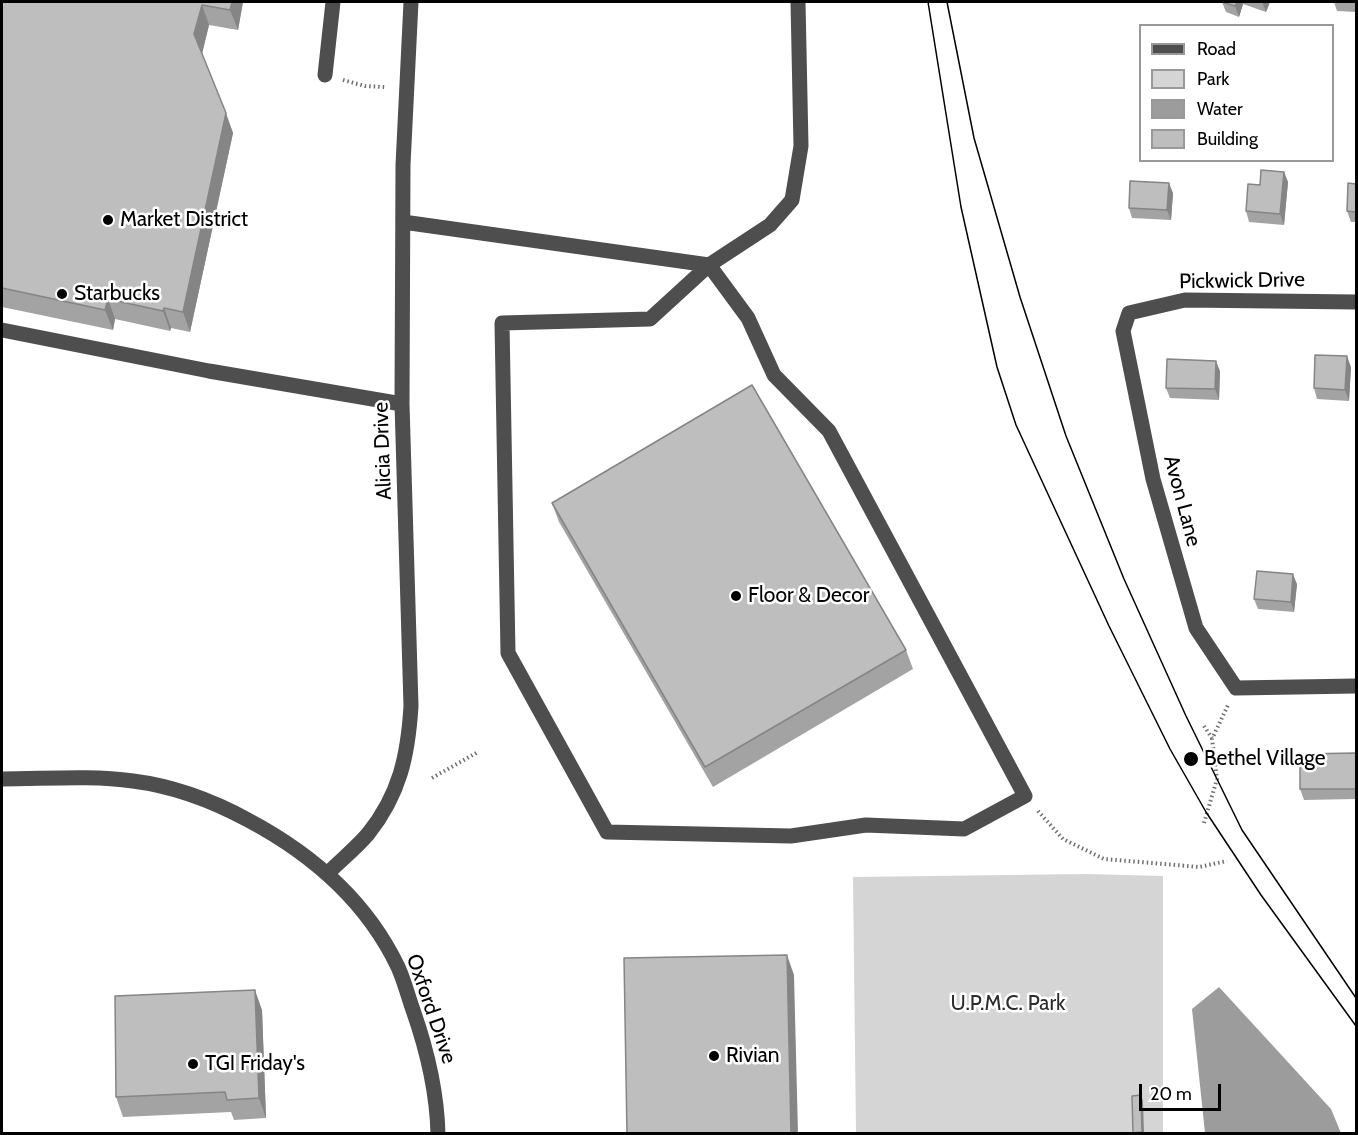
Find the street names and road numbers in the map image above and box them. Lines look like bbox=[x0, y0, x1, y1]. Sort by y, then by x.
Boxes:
street label: Pickwick Drive bbox=[1179, 267, 1305, 295]
street label: Alicia Drive bbox=[369, 402, 397, 500]
street label: Avon Lane bbox=[1158, 453, 1206, 549]
street label: Oxford Drive bbox=[401, 951, 461, 1067]

